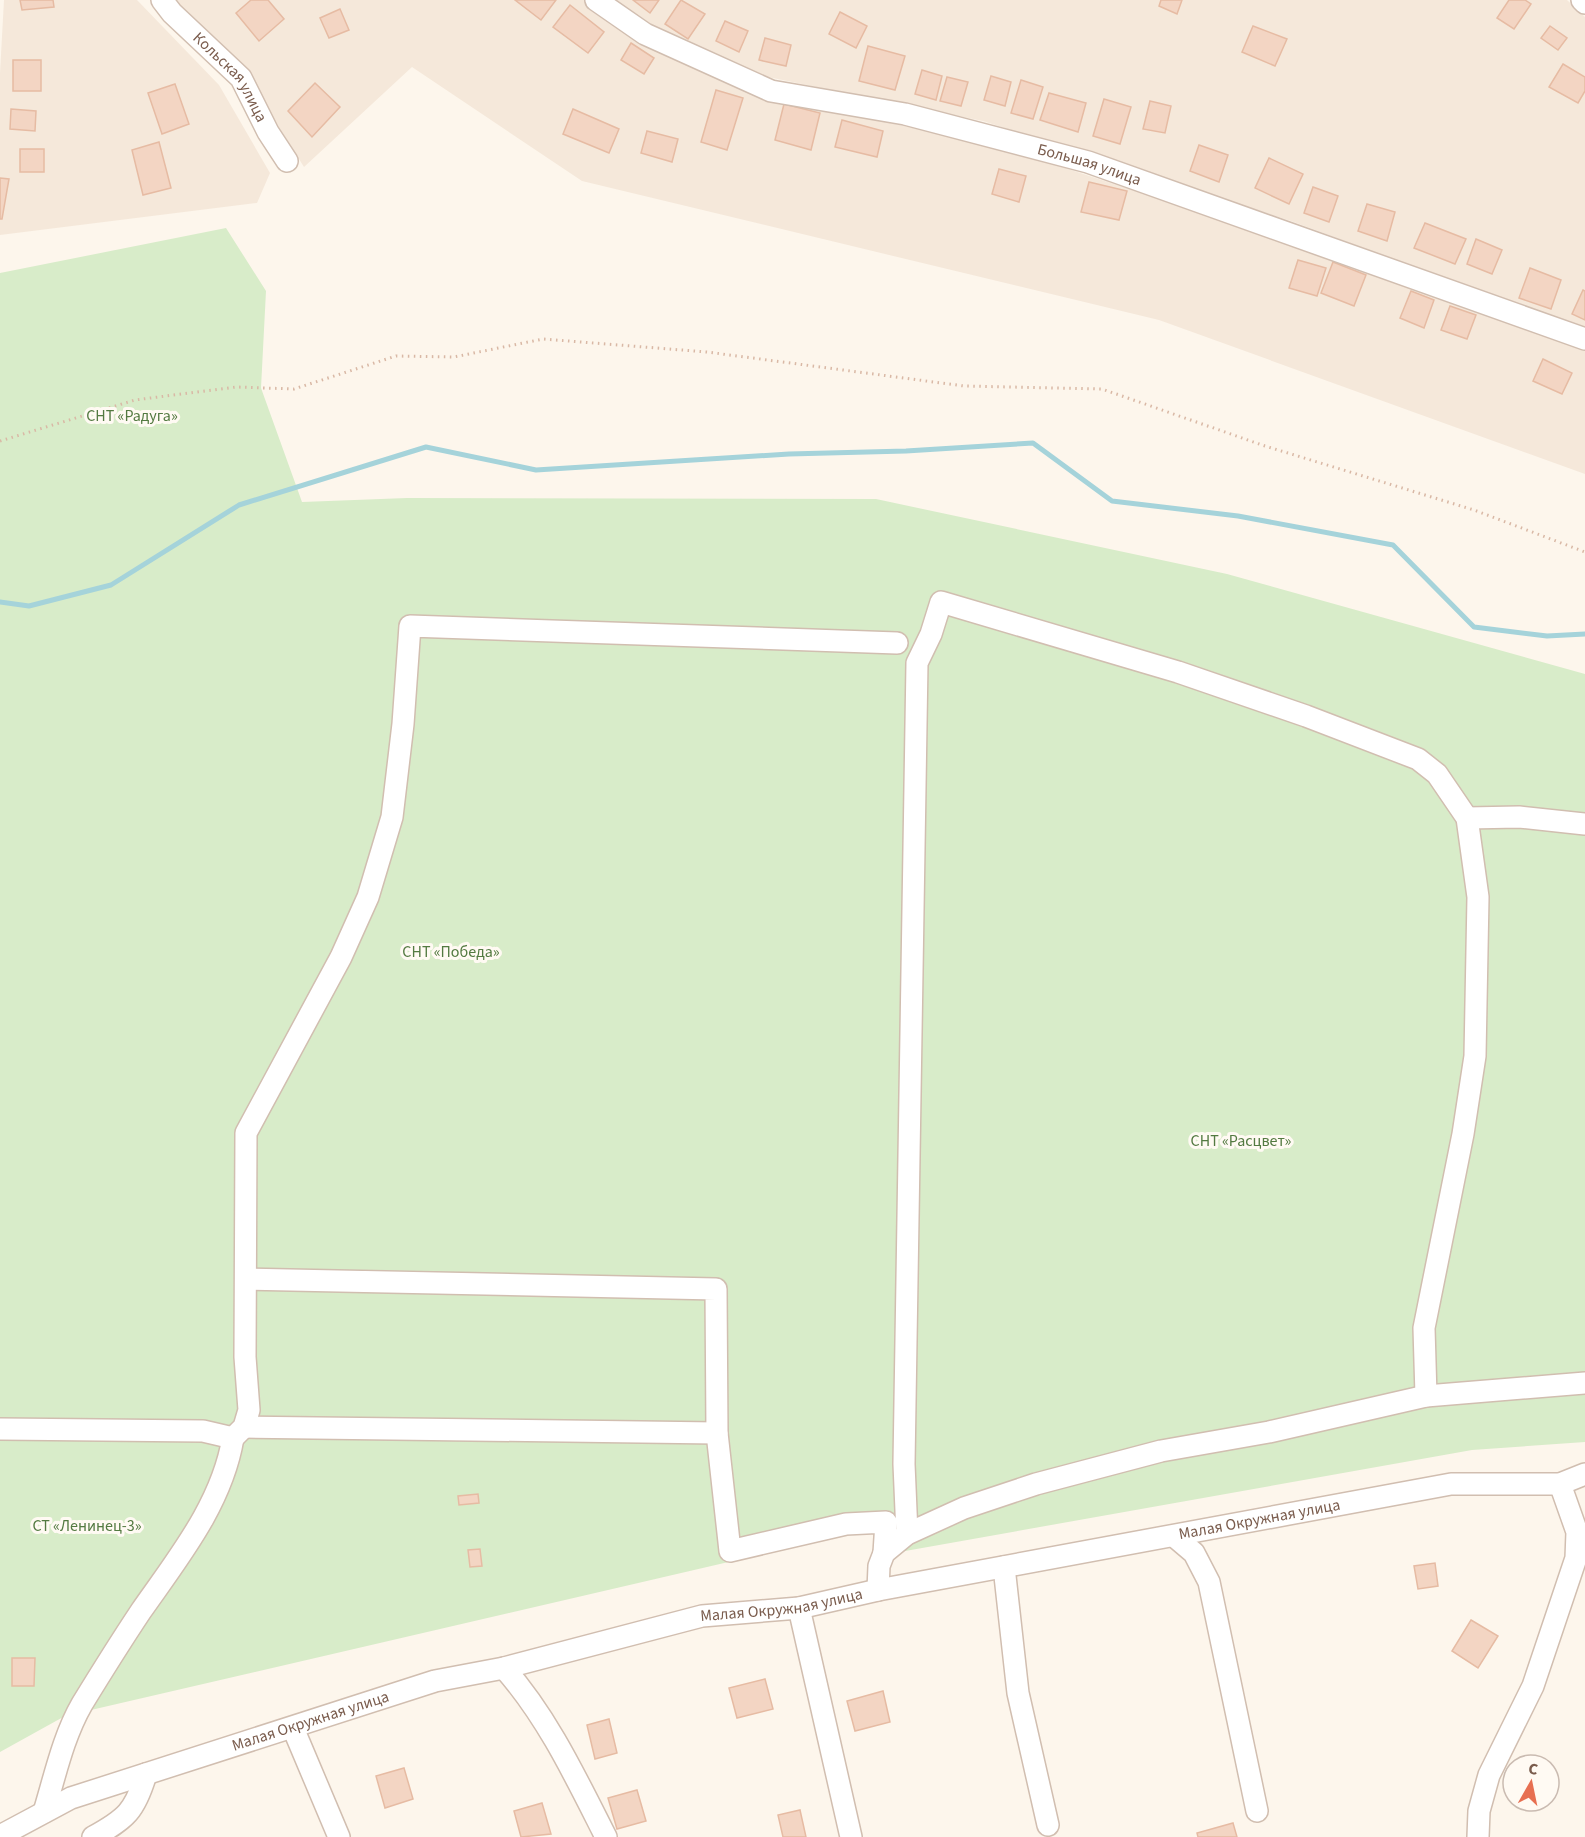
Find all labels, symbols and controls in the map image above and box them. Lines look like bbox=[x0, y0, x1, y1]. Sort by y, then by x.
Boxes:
street label: Кольская улица bbox=[188, 27, 272, 126]
street label: Большая улица bbox=[1035, 138, 1144, 191]
park label: СНТ «Радуга» bbox=[86, 405, 178, 427]
park label: СНТ «Победа» bbox=[402, 941, 500, 963]
park label: СНТ «Расцвет» bbox=[1191, 1130, 1292, 1152]
street label: Малая Окружная улица bbox=[1177, 1494, 1342, 1545]
park label: СТ «Ленинец-3» bbox=[32, 1515, 142, 1537]
street label: Малая Окружная улица bbox=[699, 1583, 865, 1627]
street label: Малая Окружная улица bbox=[229, 1685, 392, 1757]
north arrow bbox=[1501, 1753, 1561, 1813]
text: С bbox=[1527, 1758, 1540, 1781]

